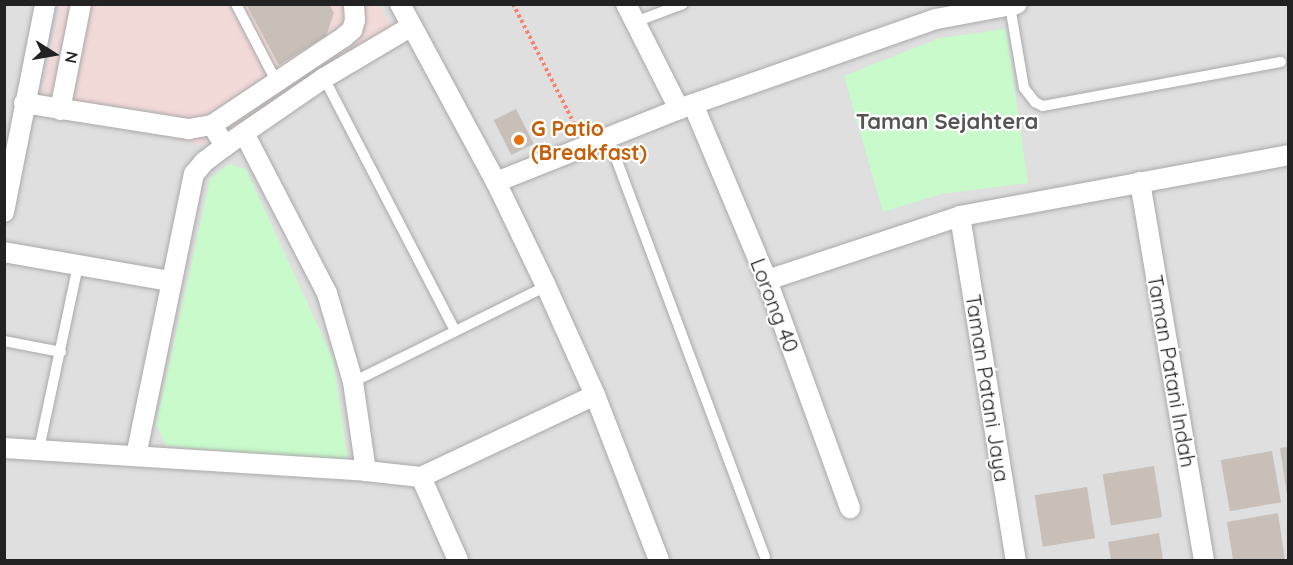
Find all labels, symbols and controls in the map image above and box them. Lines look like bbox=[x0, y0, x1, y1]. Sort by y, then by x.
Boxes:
north arrow bbox=[24, 24, 84, 84]
text: N bbox=[61, 50, 83, 65]
district label: Taman Sejahtera bbox=[856, 109, 1038, 135]
place label: G Patio (Breakfast) bbox=[531, 115, 647, 165]
marker: G Patio (Breakfast) bbox=[512, 133, 526, 147]
street label: Lorong 40 bbox=[746, 254, 804, 356]
street label: Taman Patani Indah bbox=[1143, 273, 1201, 469]
street label: Taman Patani Jaya bbox=[961, 292, 1015, 484]

